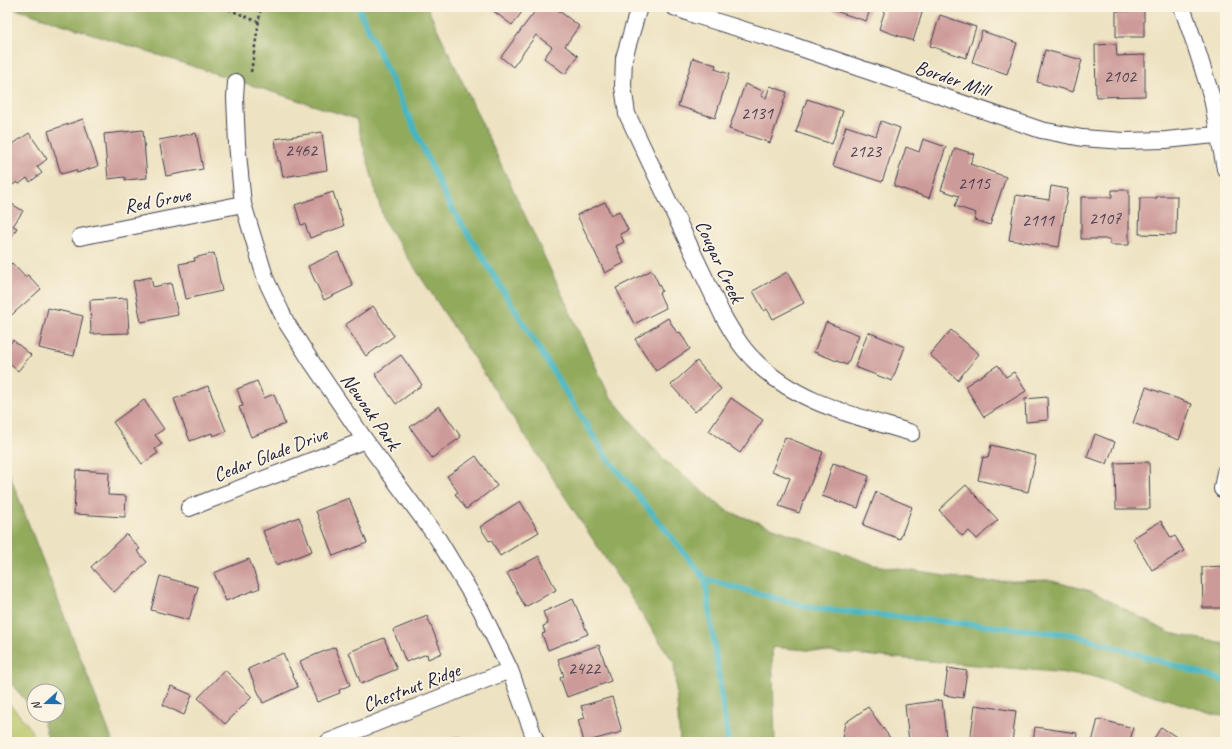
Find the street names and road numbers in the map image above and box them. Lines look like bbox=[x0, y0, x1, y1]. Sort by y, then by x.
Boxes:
street label: Border Mill bbox=[912, 54, 995, 104]
street label: Red Grove bbox=[122, 182, 194, 219]
street label: Cougar Creek bbox=[690, 216, 750, 308]
street label: Newoak Park bbox=[335, 368, 407, 456]
street label: Cedar Glade Drive bbox=[210, 421, 332, 488]
street label: Chestnut Ridge bbox=[359, 657, 465, 717]

